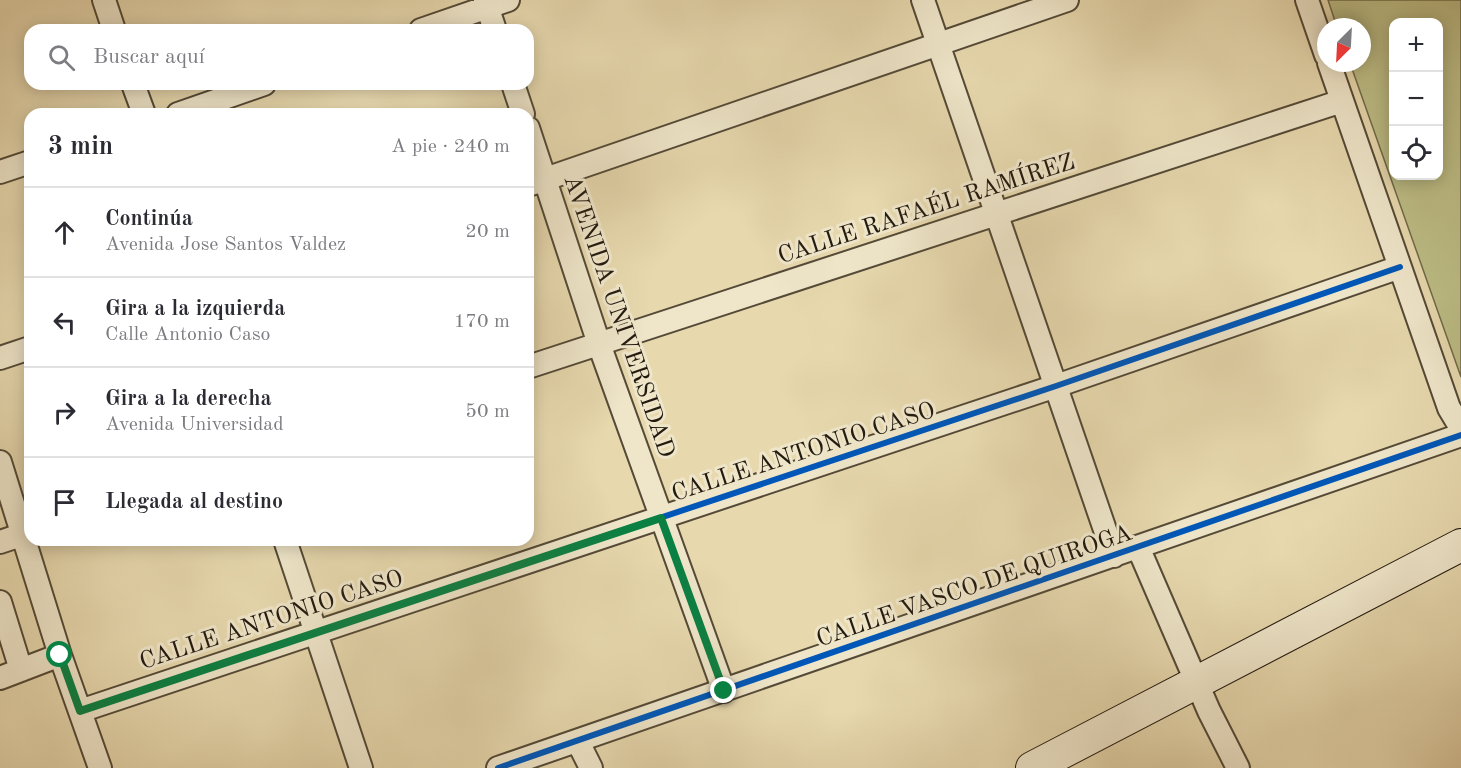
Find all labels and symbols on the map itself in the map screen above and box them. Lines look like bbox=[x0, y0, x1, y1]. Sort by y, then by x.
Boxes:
north arrow bbox=[1317, 18, 1371, 72]
street label: CALLE RAFAÉL RAMÍREZ bbox=[774, 147, 1078, 269]
street label: AVENIDA UNIVERSIDAD bbox=[558, 172, 678, 461]
street label: CALLE ANTONIO CASO bbox=[669, 399, 938, 507]
street label: CALLE VASCO DE QUIROGA bbox=[814, 521, 1136, 652]
street label: CALLE ANTONIO CASO bbox=[137, 567, 406, 675]
route start bbox=[46, 641, 72, 667]
route end bbox=[710, 677, 736, 703]

